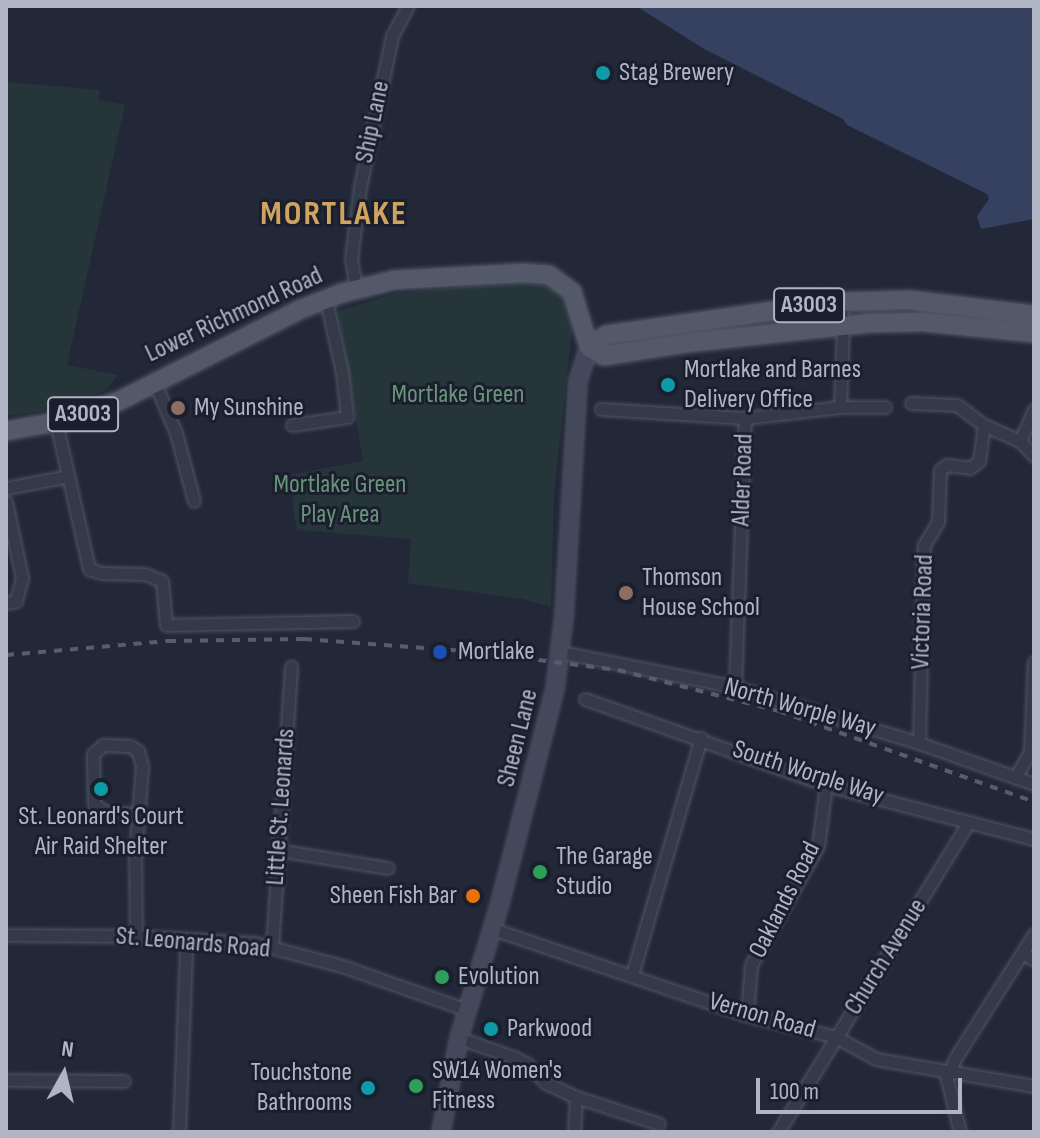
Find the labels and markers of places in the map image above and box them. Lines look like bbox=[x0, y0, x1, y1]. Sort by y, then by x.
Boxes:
place label: Stag Brewery bbox=[619, 57, 734, 89]
marker: Stag Brewery bbox=[594, 64, 612, 82]
place label: Mortlake and Barnes Delivery Office bbox=[684, 354, 861, 416]
marker: Mortlake and Barnes Delivery Office bbox=[659, 376, 677, 394]
place label: My Sunshine bbox=[194, 392, 304, 424]
marker: My Sunshine bbox=[169, 399, 187, 417]
place label: Thomson House School bbox=[642, 562, 760, 624]
marker: Thomson House School bbox=[617, 584, 635, 602]
place label: Mortlake bbox=[458, 636, 535, 668]
marker: Mortlake bbox=[429, 641, 451, 663]
marker: St. Leonard's Court Air Raid Shelter bbox=[92, 780, 110, 798]
place label: St. Leonard's Court Air Raid Shelter bbox=[18, 801, 184, 862]
place label: The Garage Studio bbox=[556, 841, 653, 902]
marker: The Garage Studio bbox=[531, 863, 549, 881]
place label: Sheen Fish Bar bbox=[330, 880, 457, 912]
marker: Sheen Fish Bar bbox=[464, 887, 482, 905]
place label: Evolution bbox=[458, 961, 540, 993]
marker: Evolution bbox=[433, 968, 451, 986]
place label: Parkwood bbox=[507, 1013, 592, 1045]
marker: Parkwood bbox=[482, 1020, 500, 1038]
place label: SW14 Women's Fitness bbox=[432, 1055, 562, 1116]
place label: Touchstone Bathrooms bbox=[251, 1057, 352, 1118]
marker: SW14 Women's Fitness bbox=[407, 1077, 425, 1095]
marker: Touchstone Bathrooms bbox=[359, 1079, 377, 1097]

